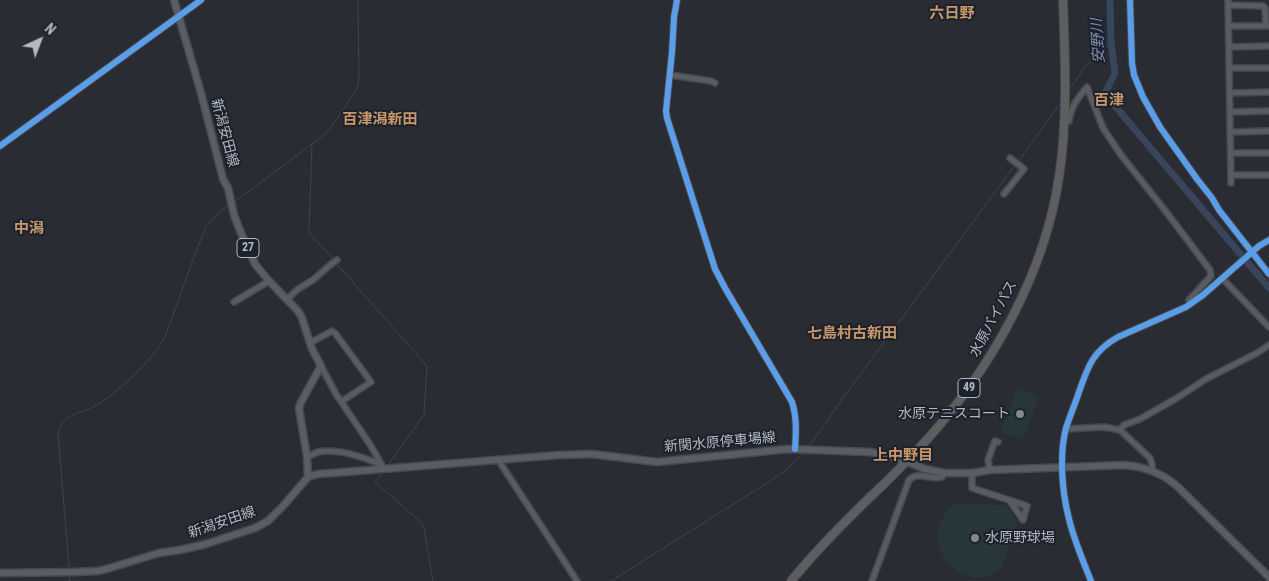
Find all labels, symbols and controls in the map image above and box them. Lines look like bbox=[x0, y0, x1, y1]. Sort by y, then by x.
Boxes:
district label: 六日野 bbox=[930, 5, 974, 23]
north arrow bbox=[15, 15, 65, 65]
water label: 安野川 bbox=[1089, 18, 1109, 64]
text: N bbox=[42, 20, 59, 38]
district label: 百津 bbox=[1094, 92, 1124, 110]
street label: 新潟安田線 bbox=[207, 97, 241, 169]
district label: 百津潟新田 bbox=[343, 111, 417, 129]
district label: 中潟 bbox=[14, 220, 44, 238]
road number: 27 bbox=[237, 238, 259, 258]
street label: 水原バイパス bbox=[967, 278, 1021, 360]
district label: 七島村古新田 bbox=[807, 325, 897, 343]
road number: 49 bbox=[958, 378, 980, 398]
place label: 水原テニスコート bbox=[898, 406, 1010, 422]
marker: 水原テニスコート bbox=[1014, 408, 1026, 420]
street label: 新関水原停車場線 bbox=[663, 430, 777, 456]
district label: 上中野目 bbox=[873, 447, 933, 465]
street label: 新潟安田線 bbox=[186, 504, 258, 542]
place label: 水原野球場 bbox=[985, 530, 1055, 546]
marker: 水原野球場 bbox=[969, 532, 981, 544]

